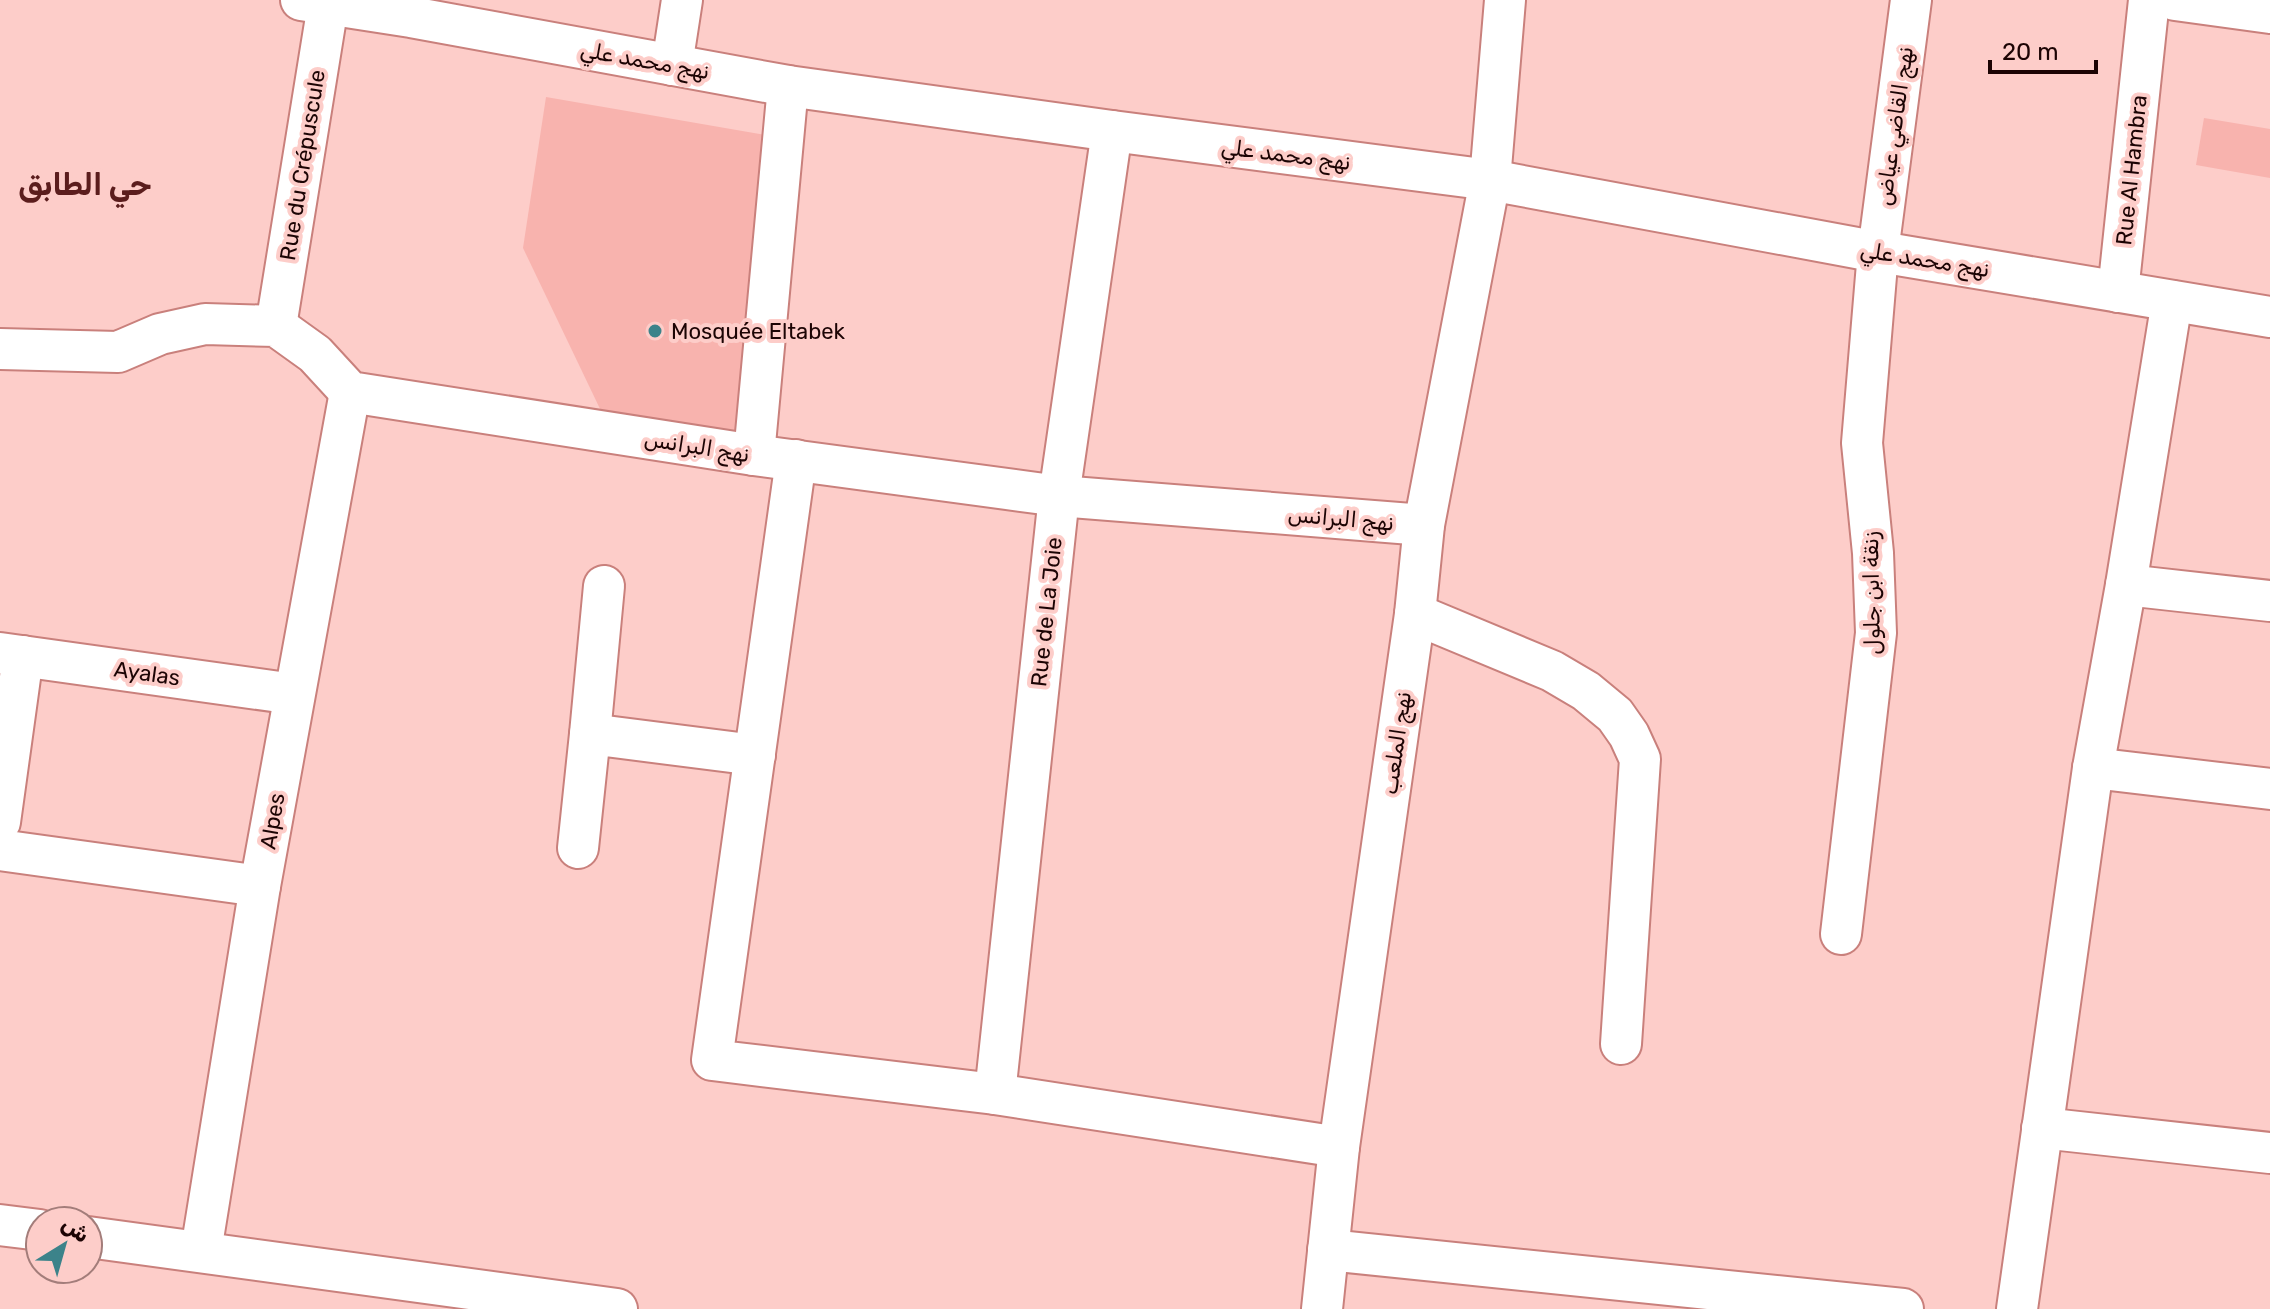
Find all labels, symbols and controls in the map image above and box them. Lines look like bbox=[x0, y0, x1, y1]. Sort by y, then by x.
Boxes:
scale bar bbox=[1990, 24, 2096, 74]
street label: نهج محمد علي bbox=[578, 36, 712, 88]
text: 20 m bbox=[2002, 38, 2059, 66]
street label: نهج القاضي عياض bbox=[1870, 45, 1922, 208]
street label: Rue du Crépuscule bbox=[274, 68, 331, 262]
street label: Rue Al Hambra bbox=[2110, 94, 2153, 247]
street label: نهج محمد علي bbox=[1219, 133, 1352, 179]
district label: حي الطابق bbox=[18, 167, 152, 208]
street label: نهج محمد علي bbox=[1858, 236, 1992, 286]
place label: Mosquée Eltabek bbox=[671, 318, 846, 345]
marker: Mosquée Eltabek bbox=[646, 322, 664, 340]
street label: نهج البرانس bbox=[642, 425, 752, 470]
street label: نهج البرانس bbox=[1287, 500, 1395, 539]
street label: زنقة ابن جلول bbox=[1857, 531, 1886, 655]
street label: Rue de La Joie bbox=[1025, 536, 1068, 688]
street label: Ayalas bbox=[112, 655, 182, 691]
street label: نهج الملعب bbox=[1376, 690, 1419, 797]
street label: Alpes bbox=[254, 791, 291, 851]
north arrow bbox=[24, 1205, 104, 1285]
text: ش bbox=[56, 1210, 95, 1249]

